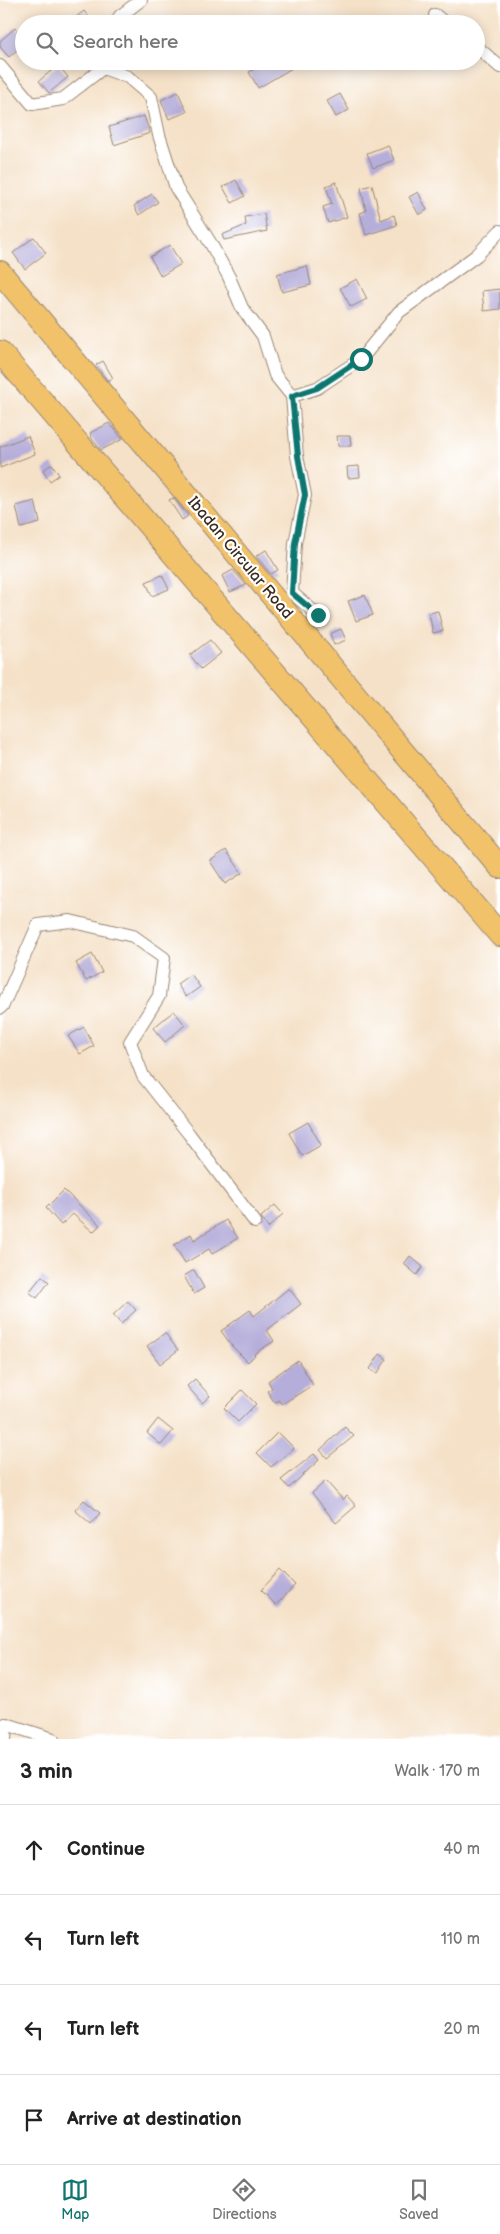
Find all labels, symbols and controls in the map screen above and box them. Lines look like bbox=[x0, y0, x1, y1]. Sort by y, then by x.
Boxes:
search box bbox=[15, 15, 485, 70]
icon: search bbox=[33, 29, 61, 57]
text: Search here bbox=[73, 31, 178, 54]
route start bbox=[350, 348, 373, 371]
street label: Ibadan Circular Road bbox=[183, 493, 297, 623]
route end bbox=[307, 604, 330, 627]
text: 3 min bbox=[20, 1759, 73, 1784]
text: Walk · 170 m bbox=[394, 1762, 480, 1781]
icon: ahead bbox=[20, 1836, 48, 1864]
text: Continue bbox=[67, 1838, 145, 1861]
text: 40 m bbox=[443, 1840, 480, 1859]
icon: left bbox=[20, 1926, 48, 1954]
text: Turn left bbox=[67, 1928, 139, 1951]
text: 110 m bbox=[441, 1930, 480, 1949]
icon: left bbox=[20, 2016, 48, 2044]
text: Turn left bbox=[67, 2018, 139, 2041]
text: 20 m bbox=[444, 2020, 480, 2039]
icon: arrive bbox=[20, 2106, 48, 2134]
text: Arrive at destination bbox=[67, 2108, 242, 2131]
tab: Map bbox=[61, 2176, 90, 2223]
tab: Directions bbox=[212, 2176, 277, 2223]
tab: Saved bbox=[399, 2176, 439, 2223]

